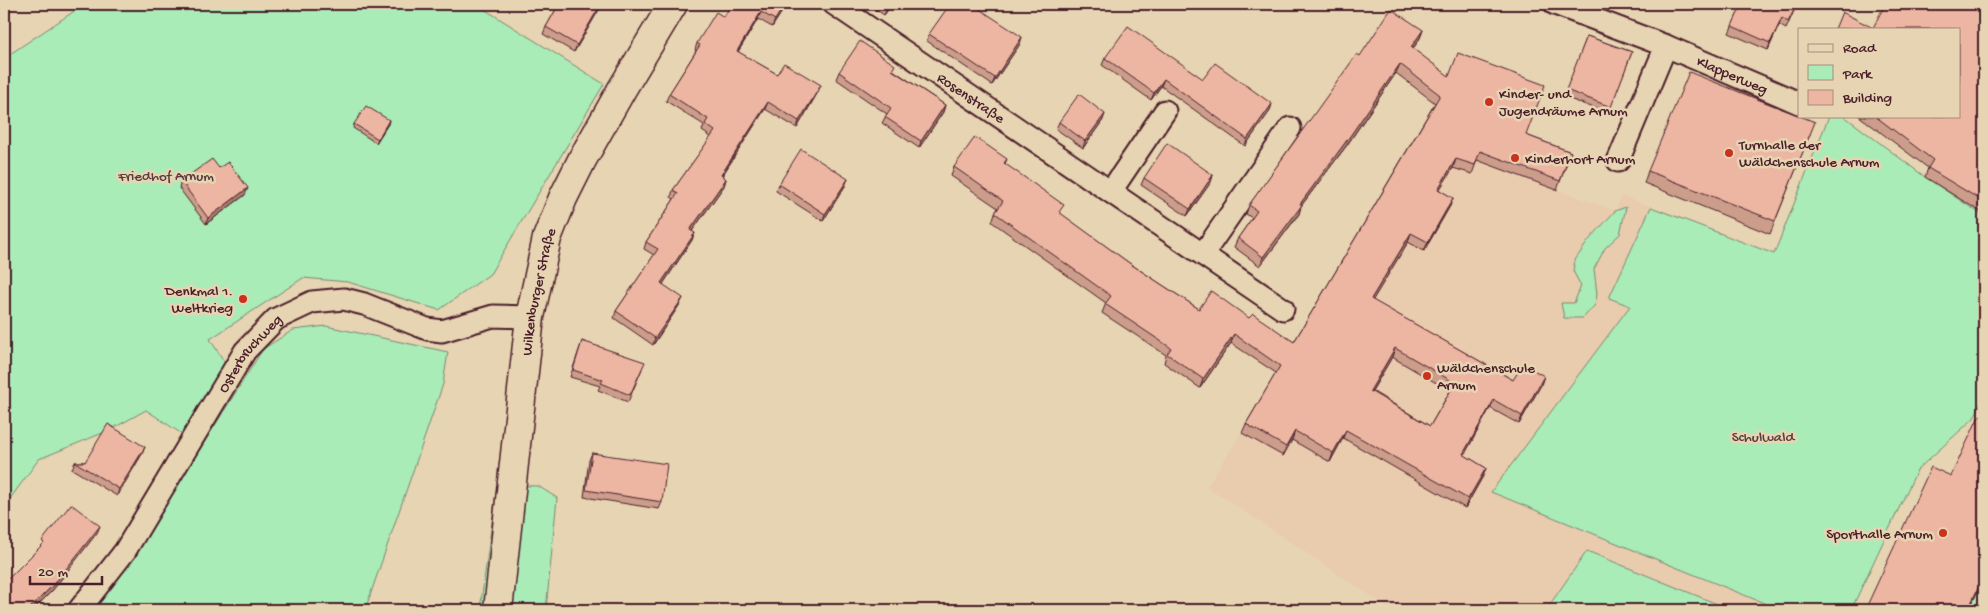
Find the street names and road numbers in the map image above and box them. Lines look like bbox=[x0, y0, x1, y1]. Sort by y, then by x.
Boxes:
street label: Klapperweg bbox=[1693, 53, 1770, 100]
street label: Rosenstraße bbox=[933, 70, 1008, 129]
street label: Wilkenburger Straße bbox=[519, 225, 561, 357]
street label: Osterbruchweg bbox=[215, 311, 287, 397]

